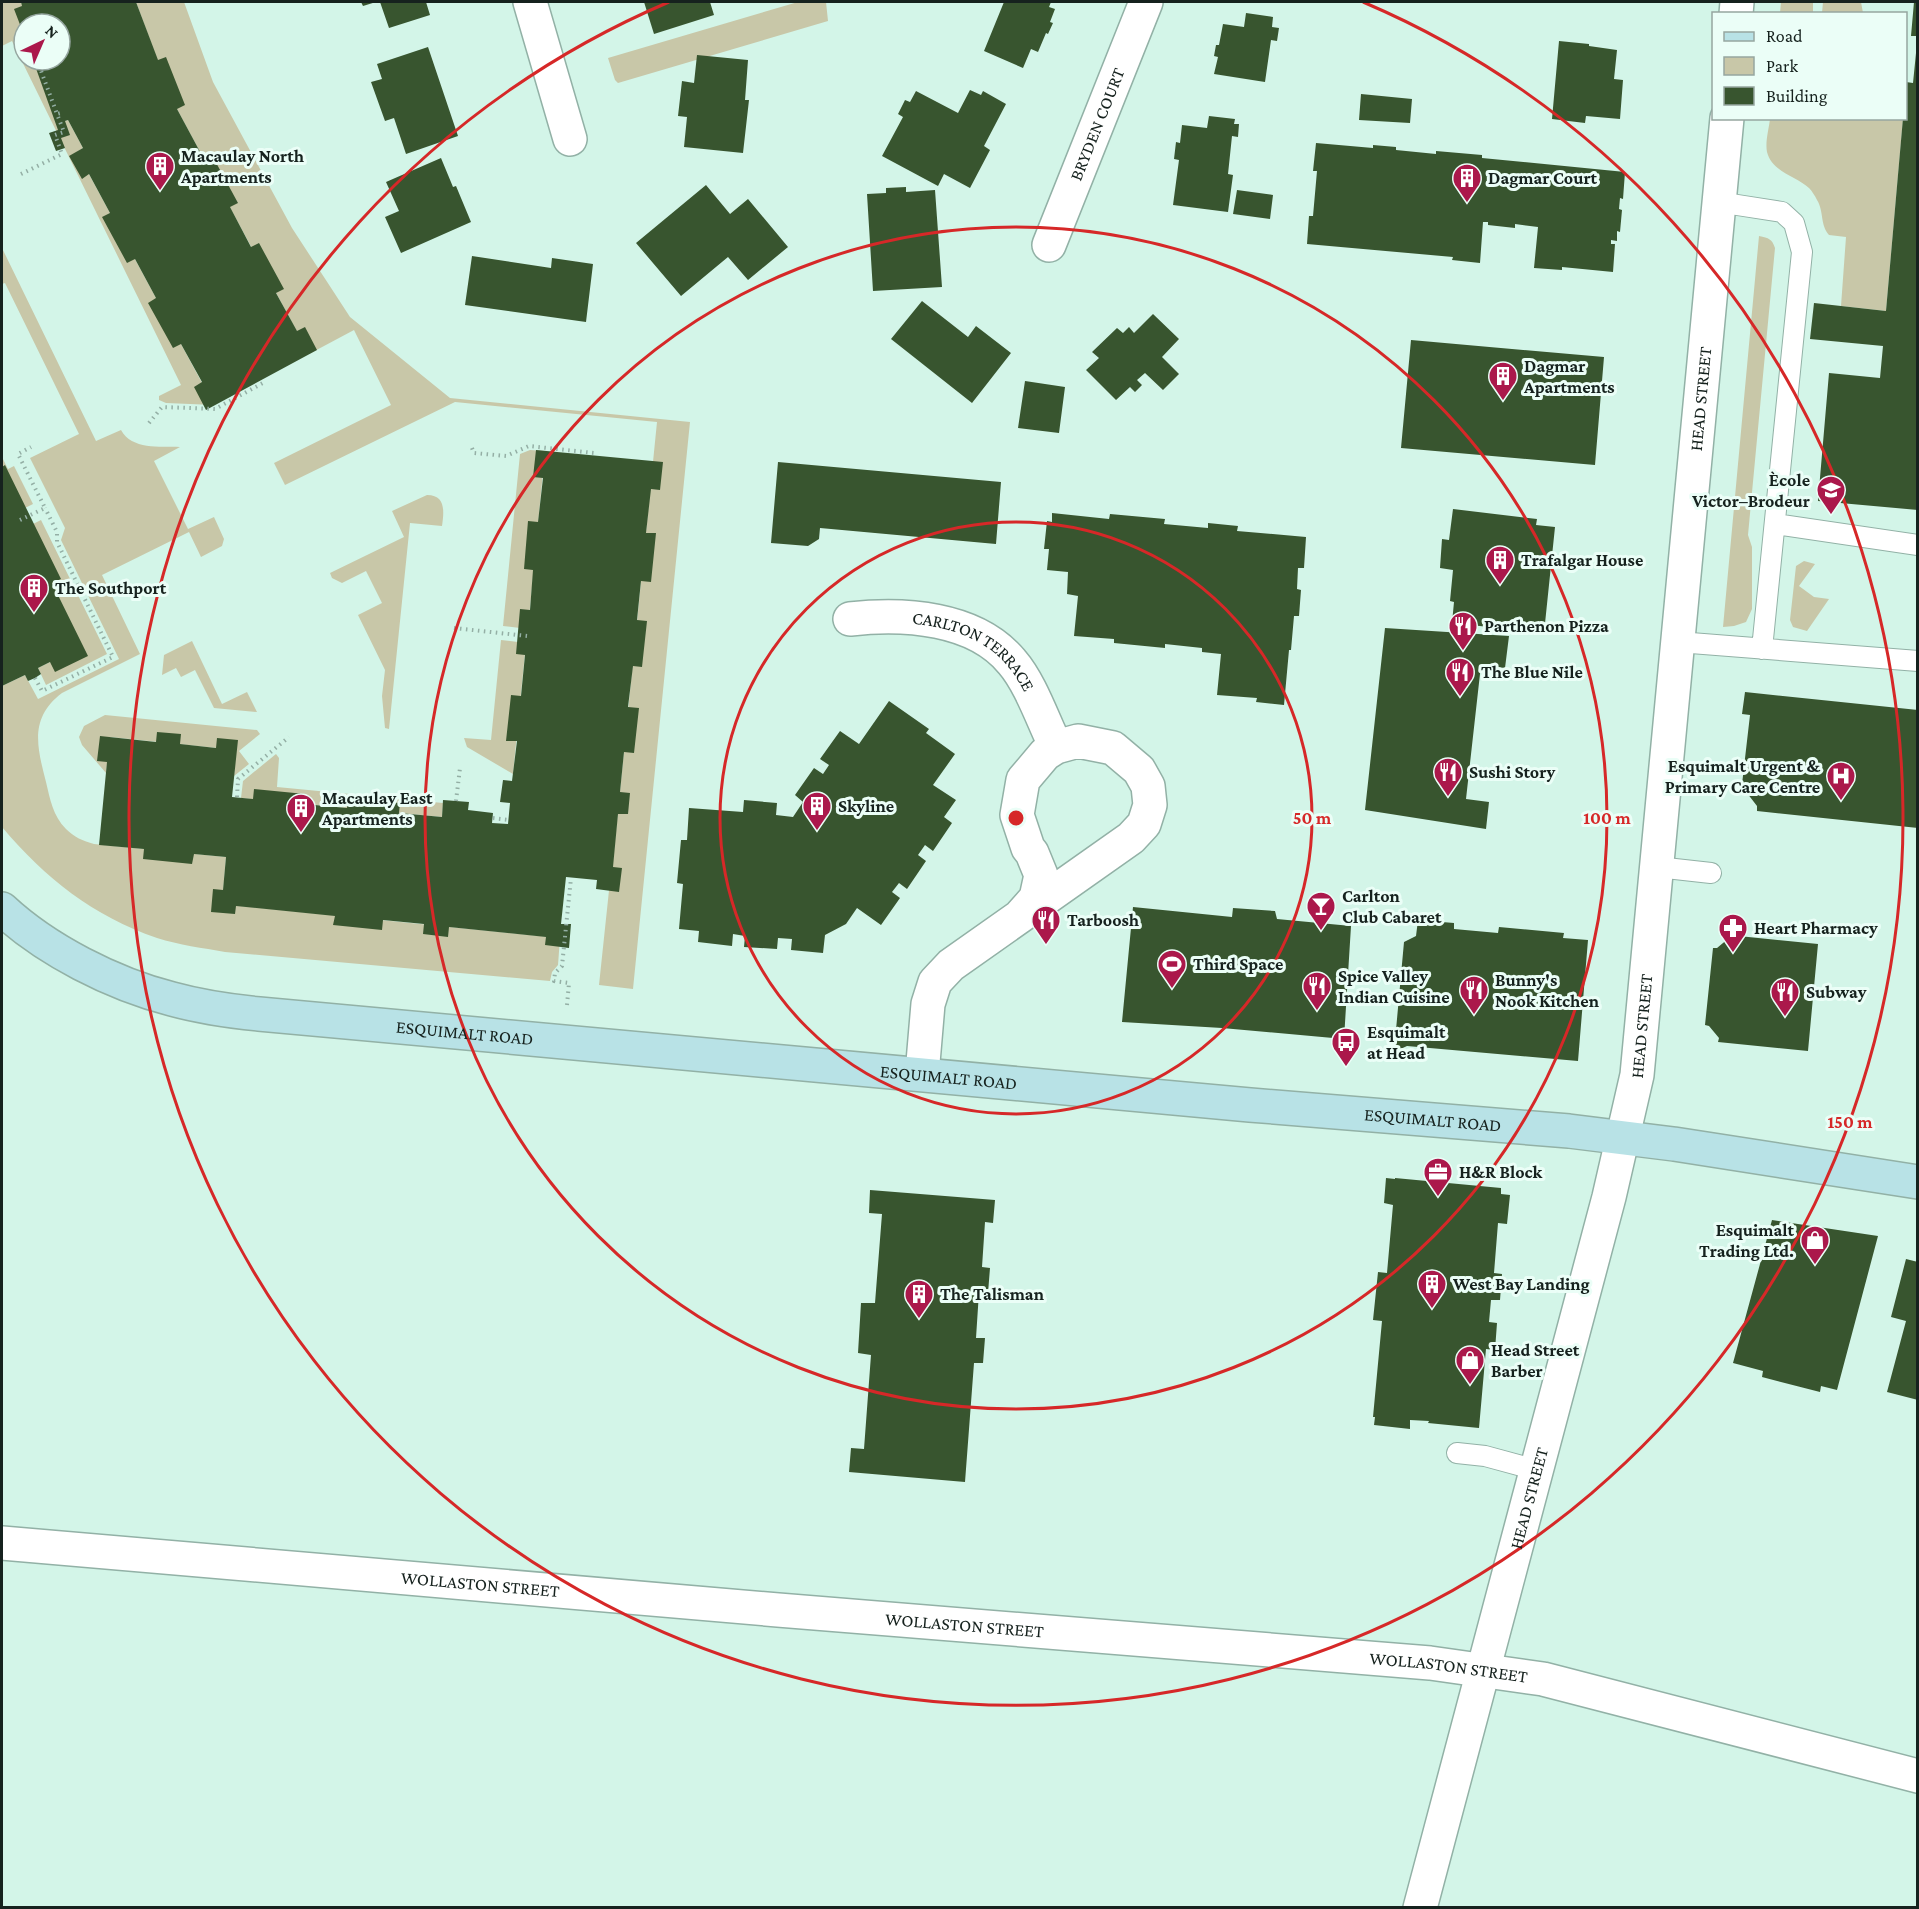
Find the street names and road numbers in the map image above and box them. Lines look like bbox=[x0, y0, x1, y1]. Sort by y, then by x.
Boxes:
street label: BRYDEN COURT bbox=[1066, 65, 1129, 183]
street label: HEAD STREET bbox=[1686, 346, 1715, 452]
street label: CARLTON TERRACE bbox=[911, 608, 1039, 695]
street label: HEAD STREET bbox=[1627, 973, 1656, 1079]
street label: ESQUIMALT ROAD bbox=[395, 1017, 534, 1049]
street label: ESQUIMALT ROAD bbox=[879, 1061, 1018, 1094]
street label: ESQUIMALT ROAD bbox=[1363, 1104, 1502, 1135]
street label: HEAD STREET bbox=[1506, 1445, 1552, 1551]
street label: WOLLASTON STREET bbox=[400, 1567, 561, 1601]
street label: WOLLASTON STREET bbox=[884, 1609, 1045, 1642]
street label: WOLLASTON STREET bbox=[1369, 1648, 1529, 1687]

